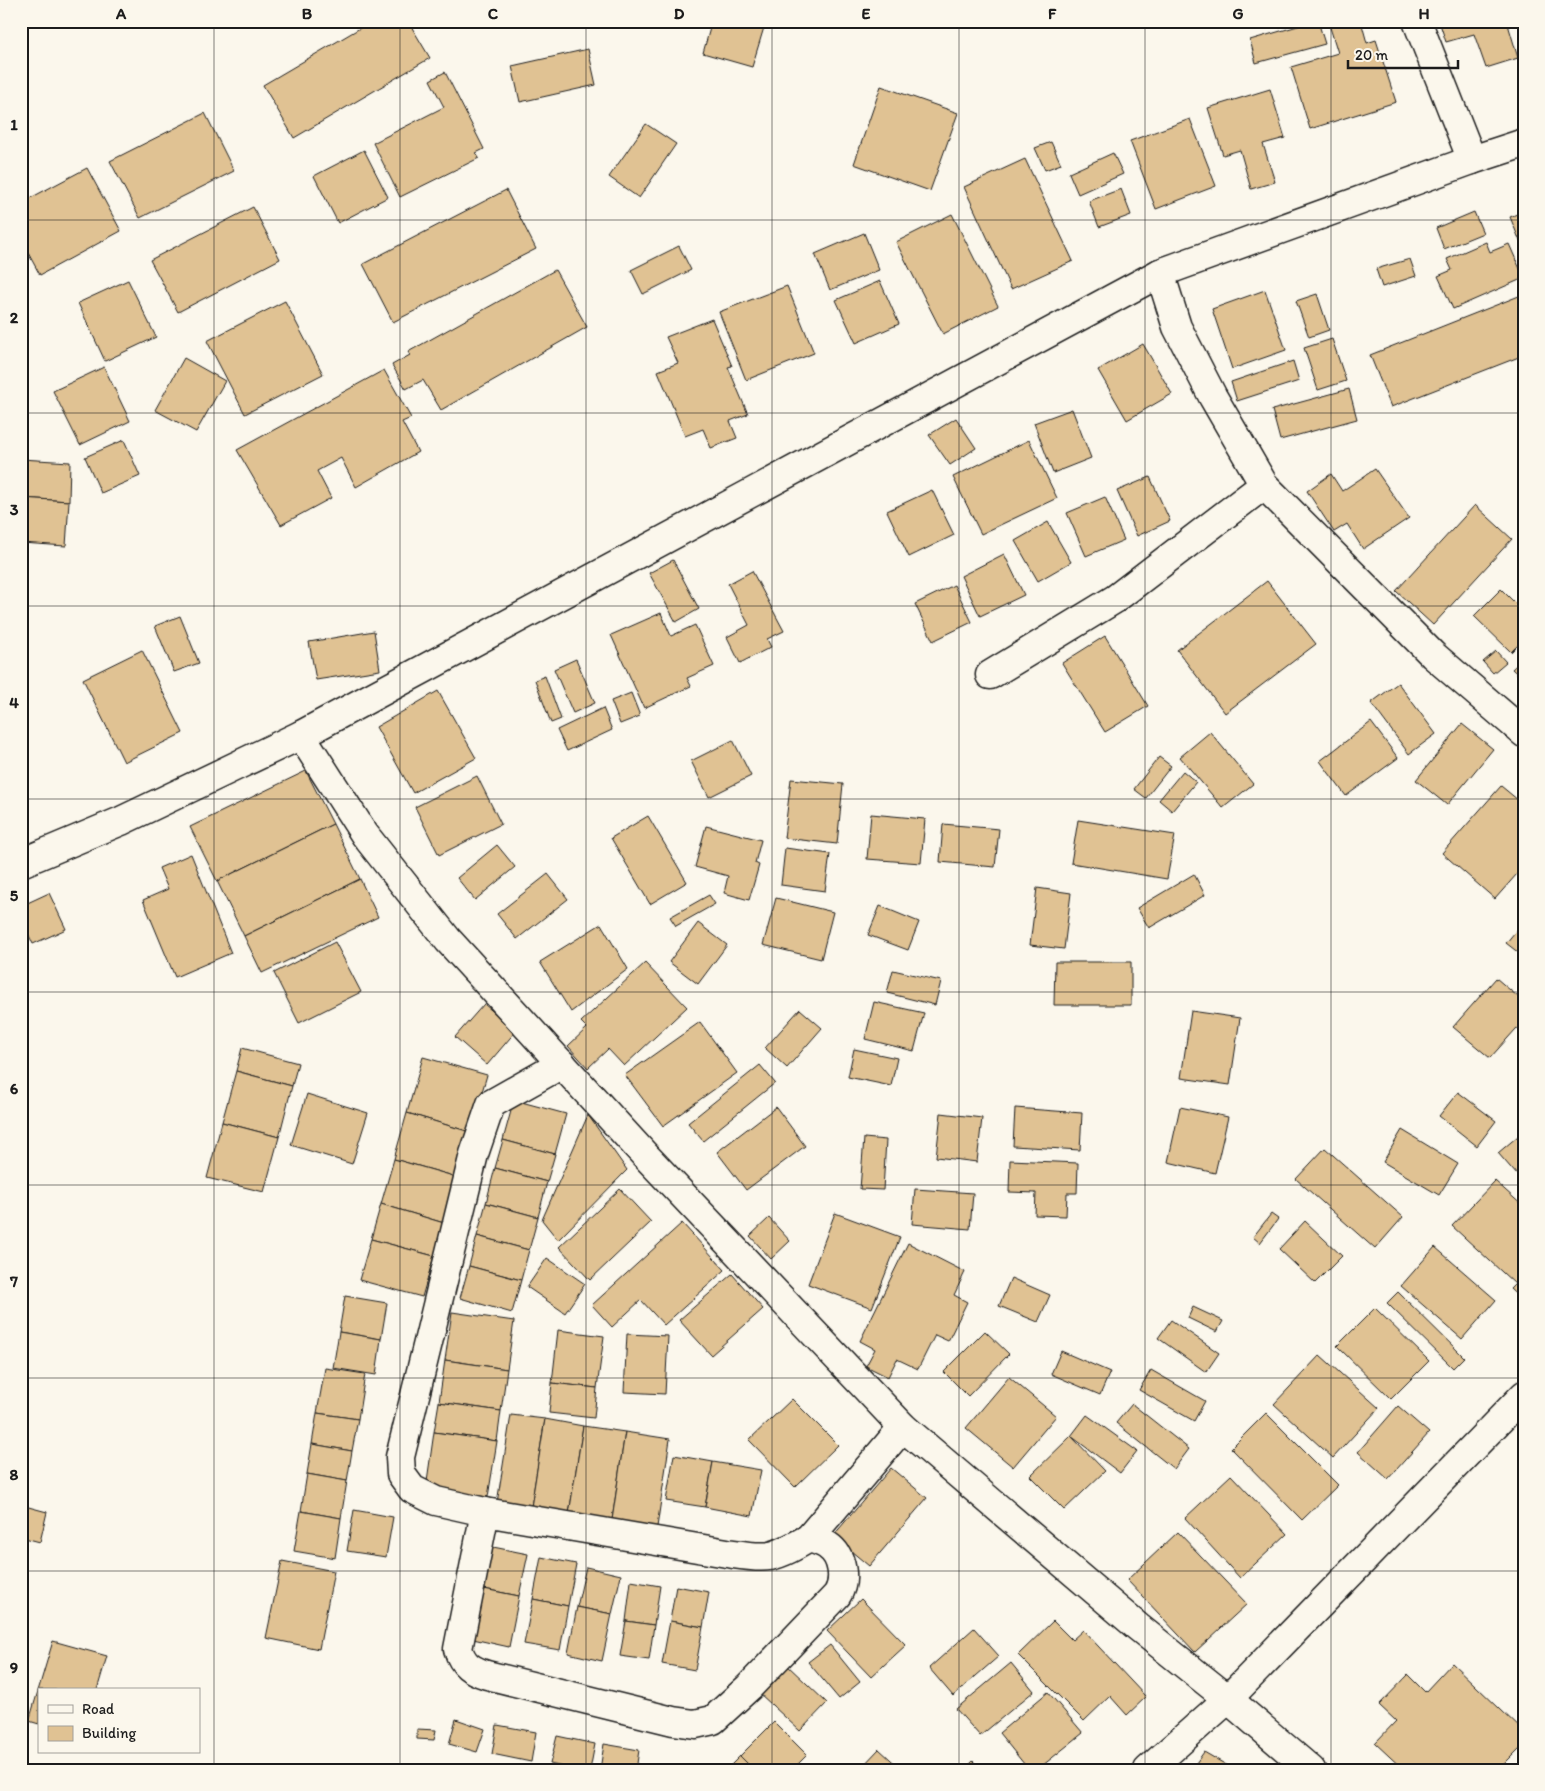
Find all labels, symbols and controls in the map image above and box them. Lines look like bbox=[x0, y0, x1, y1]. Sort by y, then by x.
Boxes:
text: A bbox=[115, 4, 127, 23]
text: B bbox=[302, 4, 313, 23]
text: C bbox=[488, 4, 499, 23]
text: D bbox=[674, 4, 685, 23]
text: E bbox=[862, 4, 871, 23]
text: F bbox=[1048, 4, 1057, 23]
text: G bbox=[1232, 4, 1244, 23]
text: H bbox=[1418, 4, 1430, 23]
scale bar bbox=[1348, 38, 1458, 70]
text: 20 m bbox=[1355, 46, 1389, 64]
text: 1 bbox=[10, 115, 18, 134]
text: 2 bbox=[10, 308, 19, 327]
text: 3 bbox=[10, 500, 19, 519]
text: 4 bbox=[9, 693, 19, 712]
text: 5 bbox=[10, 886, 19, 905]
text: 6 bbox=[10, 1079, 19, 1098]
text: 7 bbox=[9, 1272, 18, 1291]
text: 8 bbox=[10, 1465, 19, 1484]
text: 9 bbox=[10, 1658, 18, 1677]
legend bbox=[38, 1688, 200, 1754]
text: Road bbox=[82, 1700, 115, 1718]
text: Building bbox=[82, 1724, 136, 1742]

